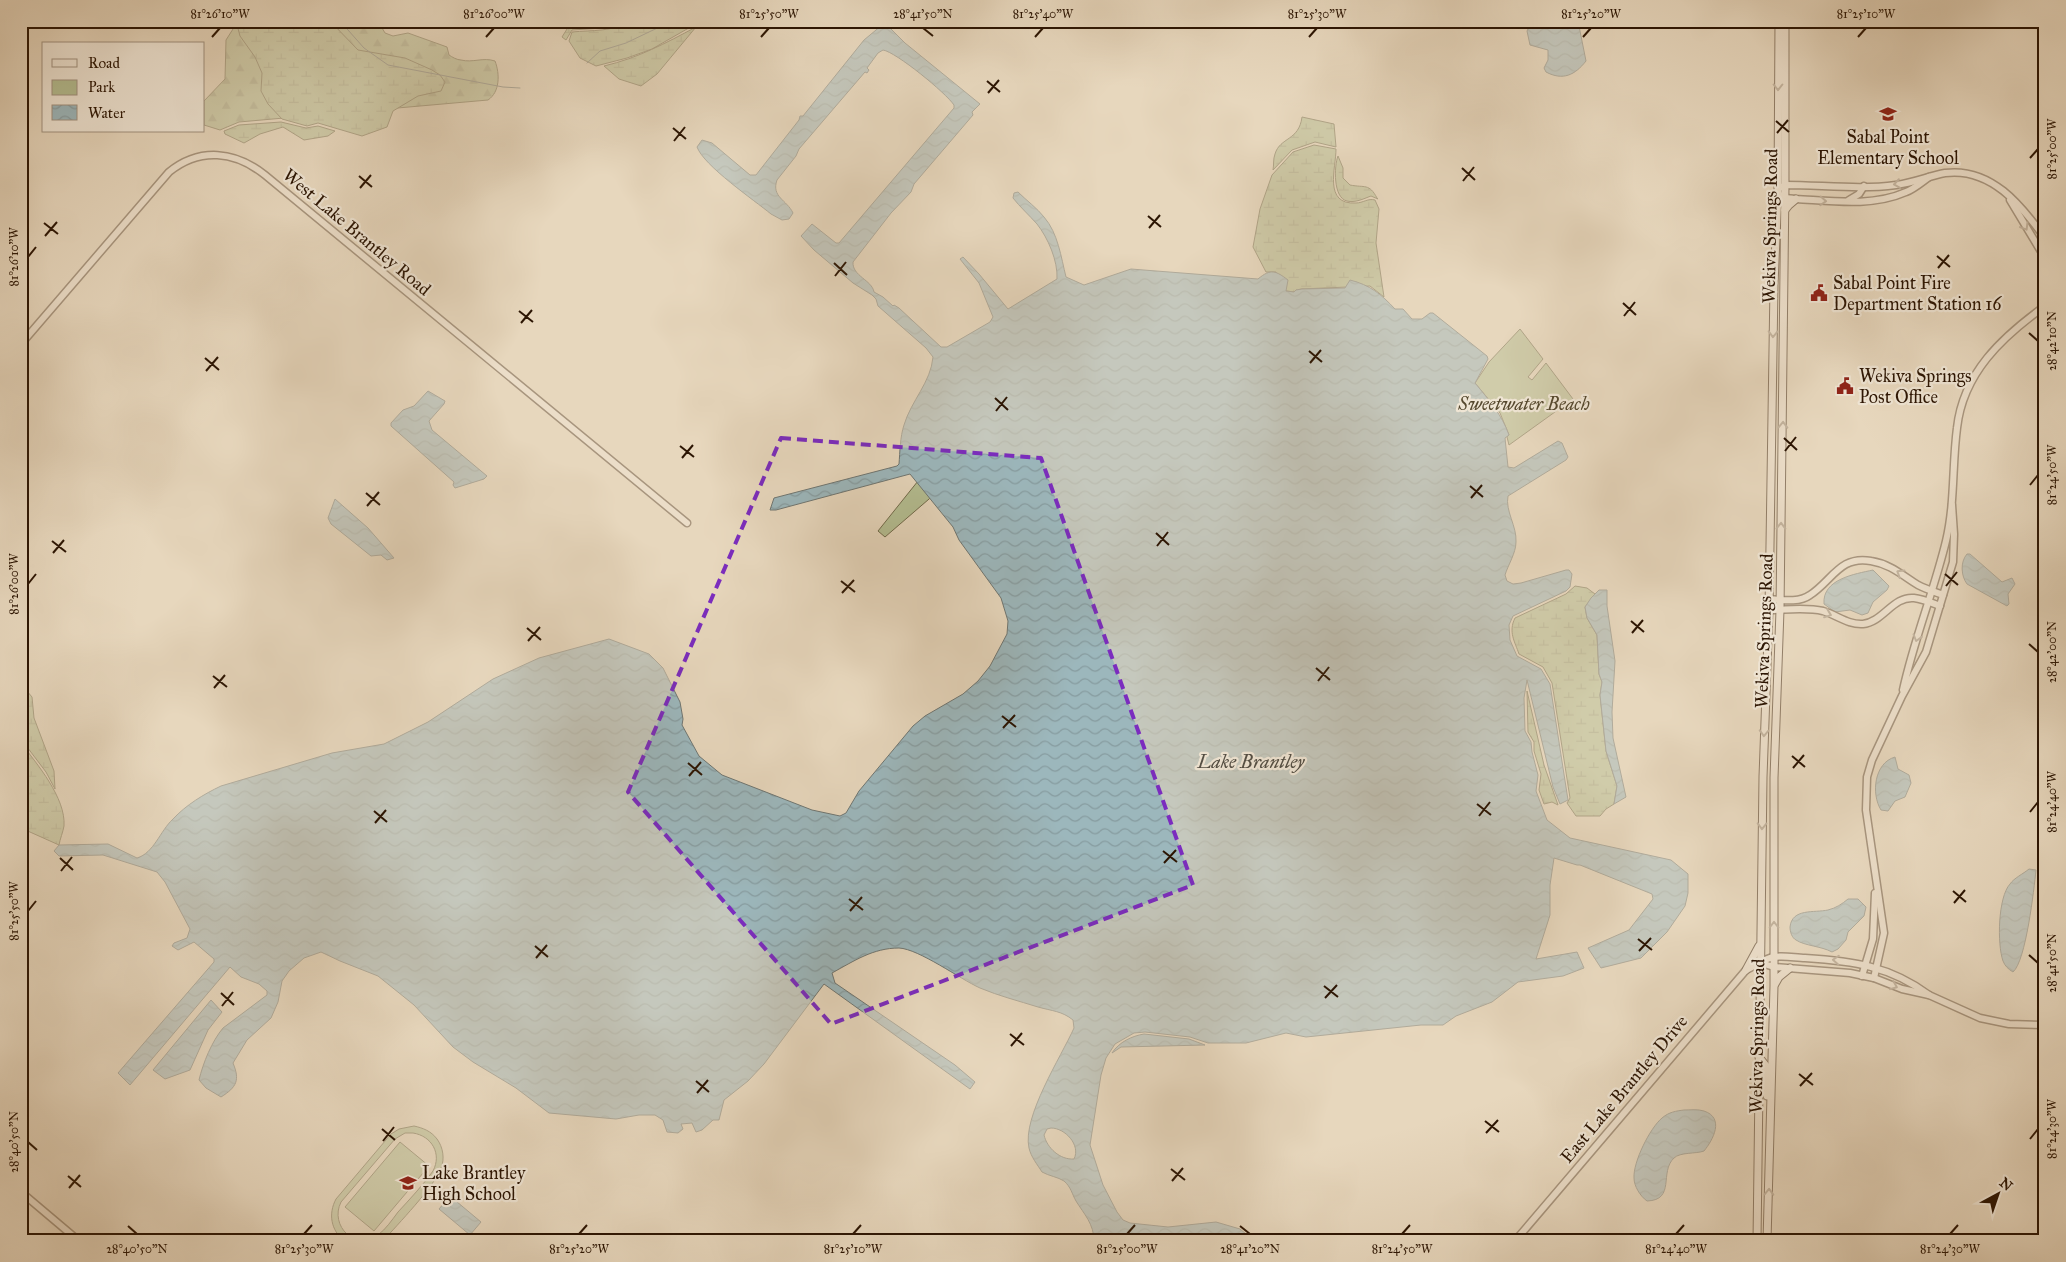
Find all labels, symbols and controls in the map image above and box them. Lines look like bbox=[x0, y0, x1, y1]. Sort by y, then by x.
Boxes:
text: 81°26'10"W bbox=[190, 7, 250, 21]
text: 81°26'00"W bbox=[463, 7, 525, 21]
text: 81°25'50"W bbox=[739, 7, 799, 21]
text: 28°41'50"N bbox=[893, 7, 953, 21]
text: 81°25'40"W bbox=[1013, 7, 1074, 21]
text: 81°25'30"W bbox=[1288, 7, 1347, 21]
text: 81°25'20"W bbox=[1561, 7, 1621, 21]
text: 81°25'10"W bbox=[1837, 7, 1896, 21]
legend bbox=[42, 42, 205, 132]
text: Road bbox=[88, 54, 120, 72]
text: Park bbox=[88, 78, 115, 96]
one-way arrow bbox=[1773, 84, 1783, 92]
text: Water bbox=[88, 104, 125, 122]
school or university icon: Sabal Point Elementary School bbox=[1878, 104, 1898, 124]
text: 81°25'00"W bbox=[2045, 118, 2059, 179]
place label: Sabal Point Elementary School bbox=[1817, 126, 1959, 169]
street label: Wekiva Springs Road bbox=[1758, 148, 1783, 304]
street label: West Lake Brantley Road bbox=[279, 164, 435, 300]
one-way arrow bbox=[1892, 179, 1901, 189]
one-way arrow bbox=[1819, 195, 1827, 206]
one-way arrow bbox=[2019, 221, 2029, 230]
text: 81°26'10"W bbox=[7, 227, 21, 287]
place label: Sabal Point Fire Department Station 16 bbox=[1833, 272, 2002, 315]
public building icon: Sabal Point Fire Department Station 16 bbox=[1809, 283, 1829, 303]
text: 28°42'10"N bbox=[2045, 311, 2059, 371]
one-way arrow bbox=[1768, 330, 1779, 338]
place label: Wekiva Springs Post Office bbox=[1859, 365, 1972, 408]
public building icon: Wekiva Springs Post Office bbox=[1835, 376, 1855, 396]
park label: Sweetwater Beach bbox=[1457, 393, 1590, 415]
one-way arrow bbox=[1778, 421, 1788, 429]
text: 81°24'50"W bbox=[2045, 444, 2059, 505]
one-way arrow bbox=[1776, 522, 1787, 530]
text: 81°26'00"W bbox=[7, 553, 21, 615]
street label: Wekiva Springs Road bbox=[1750, 553, 1779, 709]
one-way arrow bbox=[1897, 569, 1906, 579]
one-way arrow bbox=[1824, 608, 1832, 618]
text: 28°42'00"N bbox=[2045, 621, 2059, 683]
one-way arrow bbox=[1913, 633, 1923, 641]
one-way arrow bbox=[1759, 730, 1769, 737]
water label: Lake Brantley bbox=[1197, 750, 1305, 773]
text: 81°24'40"W bbox=[2045, 771, 2059, 833]
one-way arrow bbox=[1757, 822, 1767, 830]
text: 81°25'50"W bbox=[7, 881, 21, 941]
one-way arrow bbox=[1769, 920, 1779, 928]
text: 28°41'50"N bbox=[2045, 933, 2059, 993]
one-way arrow bbox=[1831, 955, 1839, 966]
street label: Wekiva Springs Road bbox=[1745, 958, 1770, 1114]
one-way arrow bbox=[1889, 980, 1898, 990]
street label: East Lake Brantley Drive bbox=[1556, 1011, 1692, 1167]
text: 81°24'30"W bbox=[2045, 1098, 2059, 1159]
text: 28°40'50"N bbox=[7, 1111, 21, 1173]
place label: Lake Brantley High School bbox=[422, 1162, 526, 1206]
north arrow bbox=[1974, 1170, 2024, 1220]
school or university icon: Lake Brantley High School bbox=[398, 1173, 418, 1193]
text: N bbox=[1996, 1174, 2016, 1195]
one-way arrow bbox=[1763, 1188, 1774, 1196]
text: 28°40'50"N bbox=[106, 1242, 168, 1256]
text: 81°25'30"W bbox=[275, 1242, 334, 1256]
text: 81°25'20"W bbox=[549, 1242, 609, 1256]
text: 81°25'10"W bbox=[824, 1242, 883, 1256]
text: 81°25'00"W bbox=[1097, 1242, 1158, 1256]
text: 28°41'20"N bbox=[1220, 1242, 1280, 1256]
text: 81°24'50"W bbox=[1372, 1242, 1433, 1256]
text: 81°24'40"W bbox=[1645, 1242, 1707, 1256]
text: 81°24'30"W bbox=[1920, 1242, 1981, 1256]

